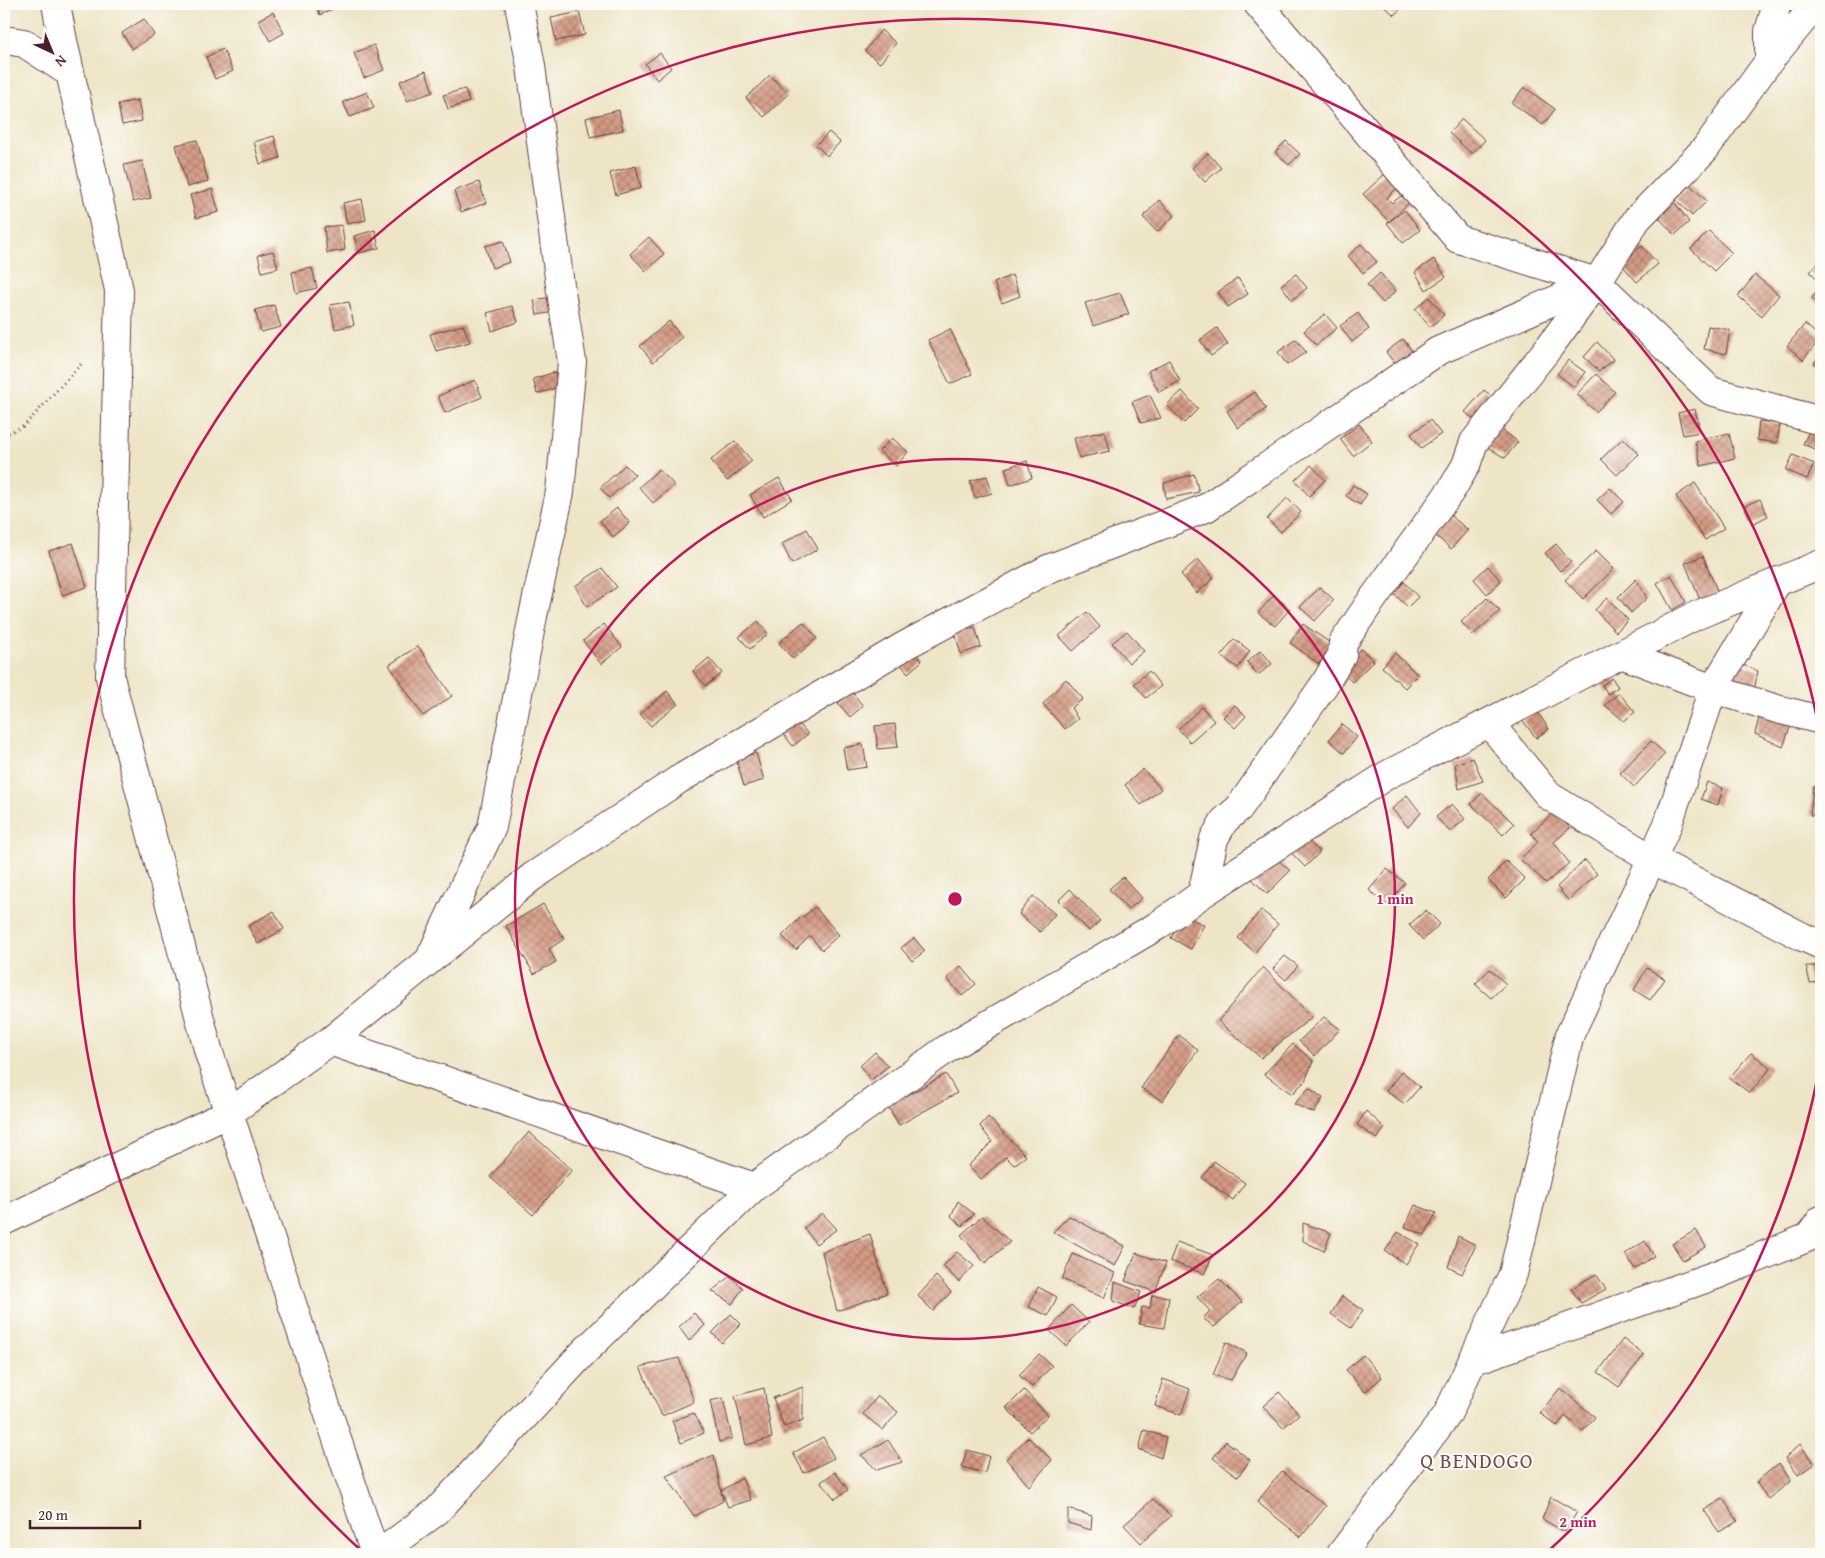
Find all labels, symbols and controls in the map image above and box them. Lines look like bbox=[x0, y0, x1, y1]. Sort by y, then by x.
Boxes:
north arrow bbox=[28, 28, 78, 78]
text: N bbox=[50, 51, 71, 72]
text: 1 min bbox=[1376, 888, 1414, 909]
centre of rings bbox=[946, 890, 964, 908]
district label: Q BENDOGO bbox=[1420, 1445, 1534, 1476]
scale bar bbox=[30, 1498, 140, 1530]
text: 20 m bbox=[38, 1504, 69, 1525]
text: 2 min bbox=[1559, 1511, 1597, 1532]

